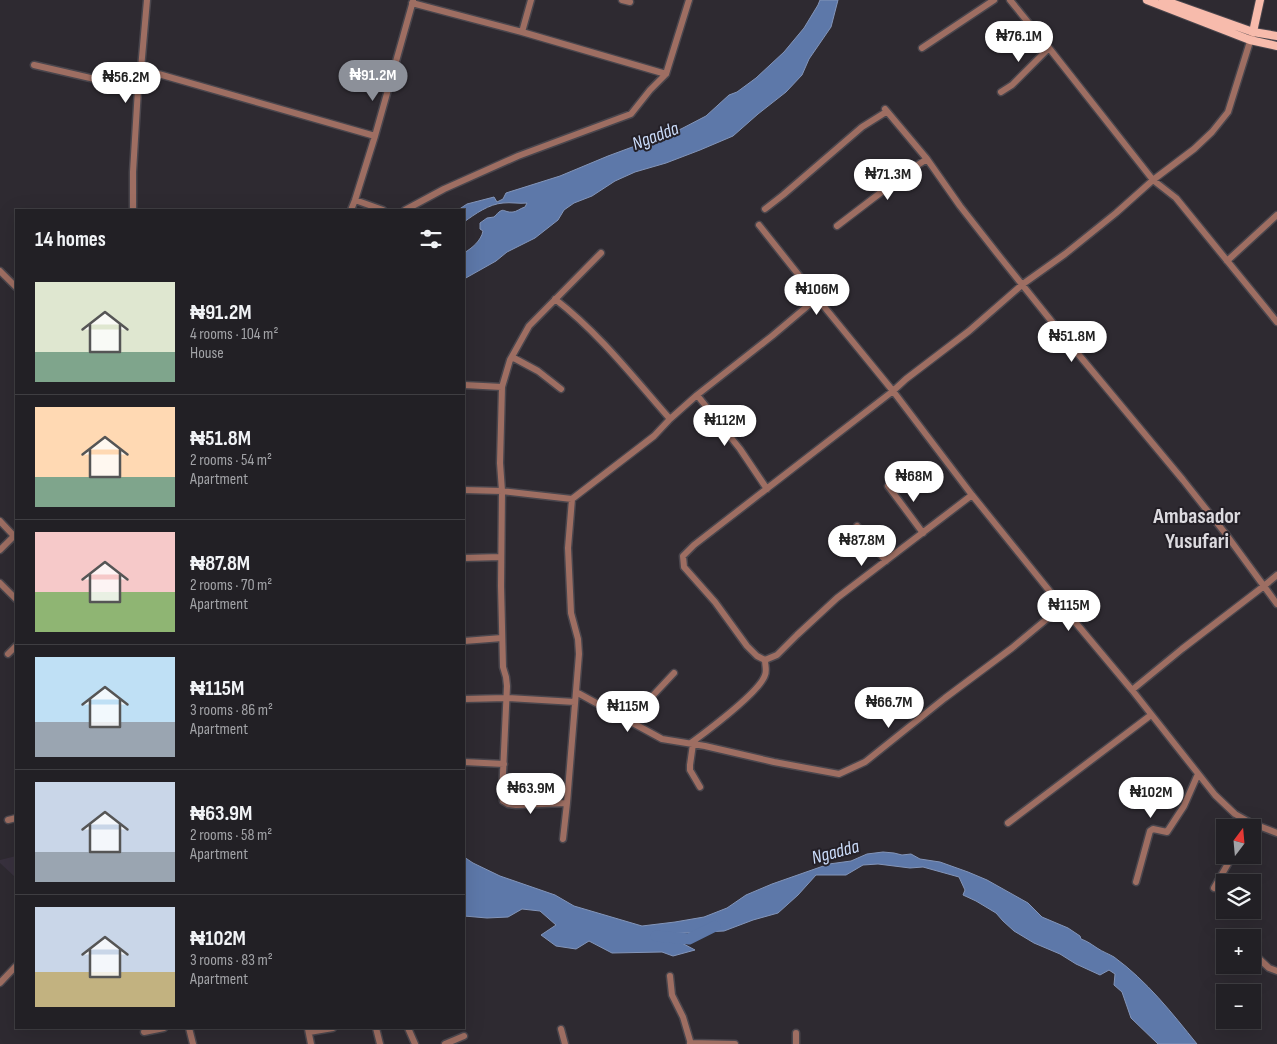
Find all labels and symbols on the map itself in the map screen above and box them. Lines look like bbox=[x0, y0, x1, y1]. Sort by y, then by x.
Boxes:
pin: ₦76.1M bbox=[978, 20, 1060, 63]
pin: ₦91.2M bbox=[332, 59, 414, 102]
pin: ₦56.2M bbox=[85, 62, 167, 104]
water label: Ngadda bbox=[629, 117, 682, 156]
pin: ₦71.3M bbox=[847, 158, 929, 201]
pin: ₦106M bbox=[782, 274, 852, 316]
pin: ₦51.8M bbox=[1031, 320, 1113, 363]
pin: ₦112M bbox=[690, 404, 760, 447]
pin: ₦68M bbox=[884, 460, 944, 503]
district label: Ambasador Yusufari bbox=[1152, 503, 1241, 555]
pin: ₦87.8M bbox=[821, 524, 903, 567]
pin: ₦115M bbox=[1034, 590, 1104, 632]
pin: ₦66.7M bbox=[848, 686, 930, 729]
pin: ₦115M bbox=[593, 690, 663, 733]
pin: ₦63.9M bbox=[490, 772, 572, 815]
pin: ₦102M bbox=[1116, 776, 1186, 819]
north arrow bbox=[1216, 819, 1261, 864]
water label: Ngadda bbox=[809, 835, 862, 870]

